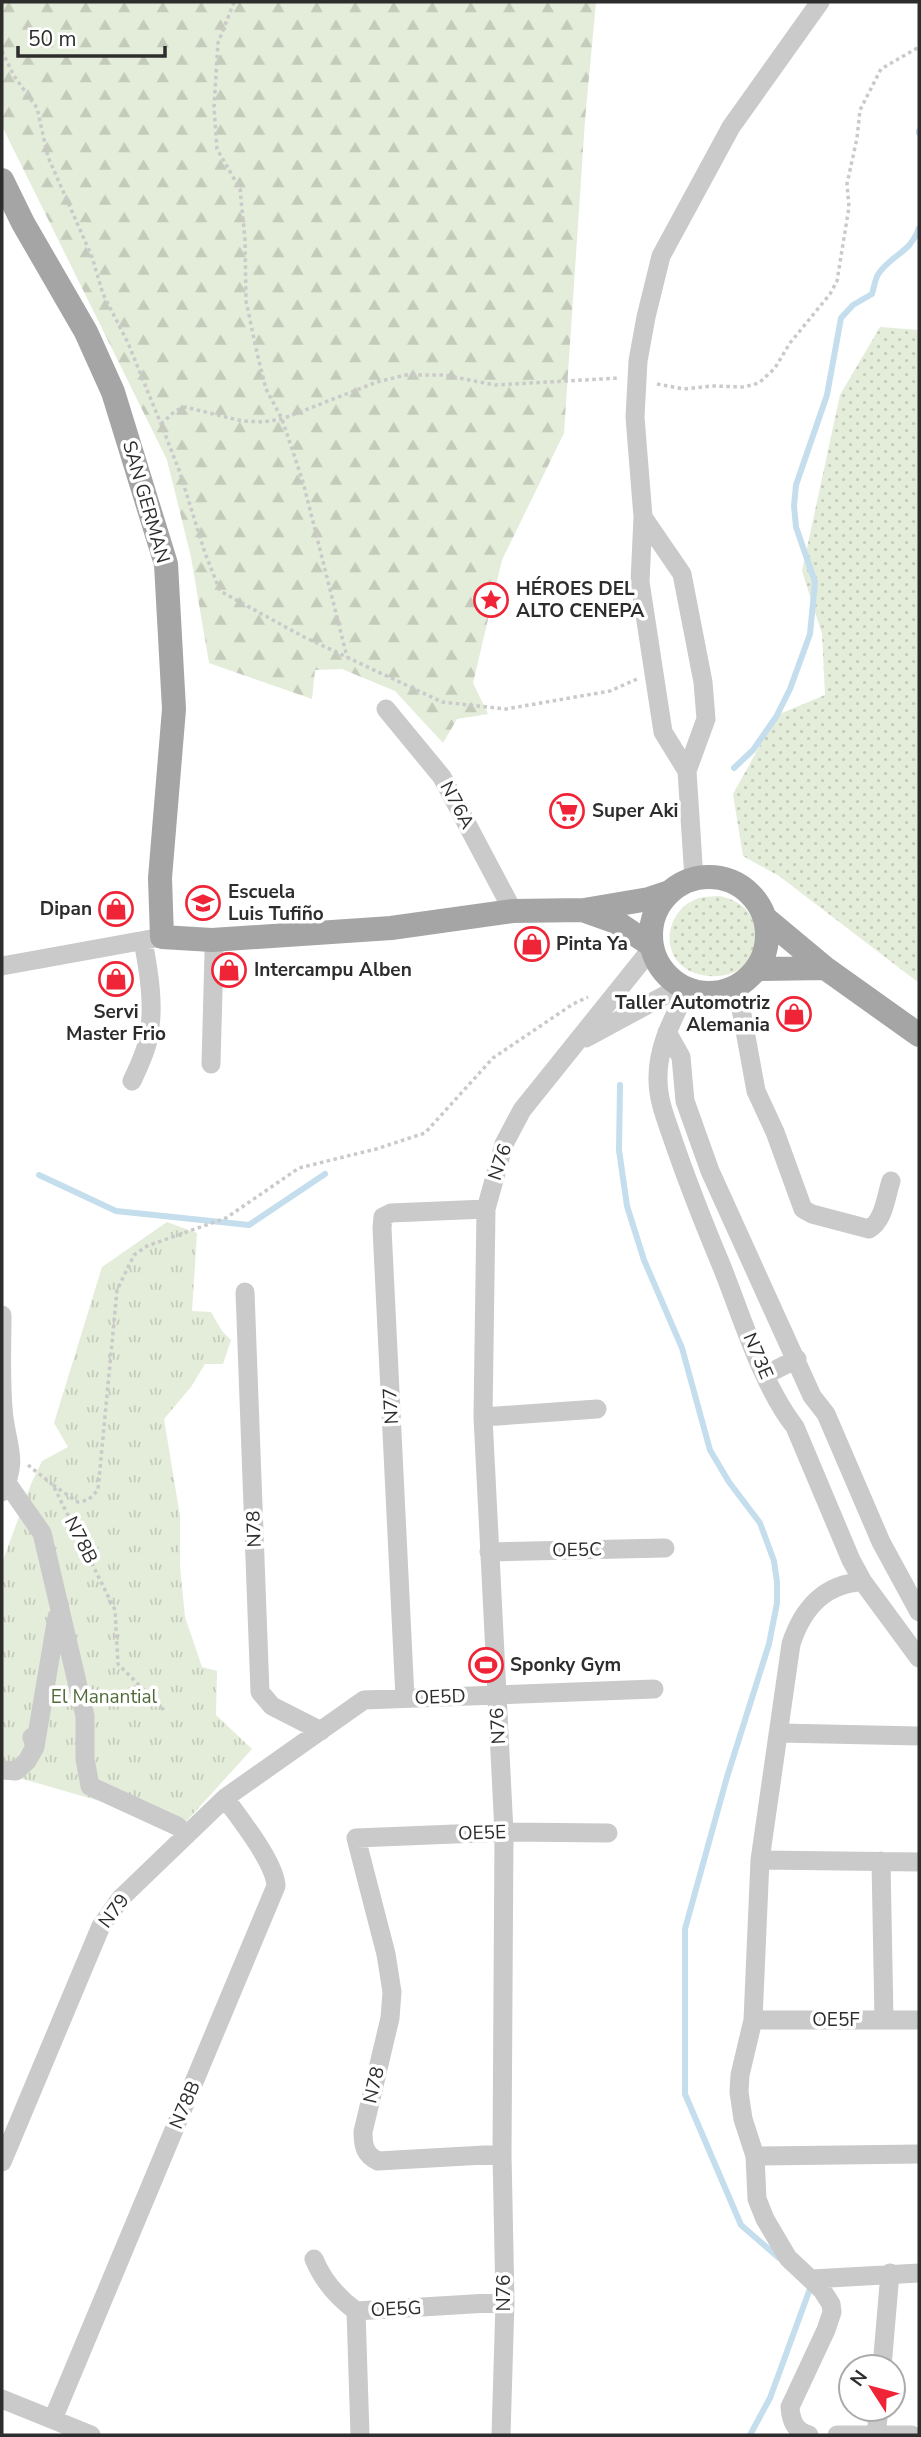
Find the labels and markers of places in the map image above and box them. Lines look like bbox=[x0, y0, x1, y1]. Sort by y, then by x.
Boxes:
place label: HÉROES DEL ALTO CENEPA bbox=[516, 576, 645, 624]
place icon: HÉROES DEL ALTO CENEPA bbox=[472, 581, 510, 619]
supermarket icon: Super Aki bbox=[548, 792, 586, 830]
place label: Super Aki bbox=[592, 798, 678, 824]
place label: Escuela Luis Tufiño bbox=[228, 879, 324, 927]
school or university icon: Escuela Luis Tufiño bbox=[184, 884, 222, 922]
shop icon: Dipan bbox=[97, 890, 135, 928]
place label: Dipan bbox=[40, 896, 92, 922]
shop icon: Pinta Ya bbox=[513, 925, 551, 963]
place label: Pinta Ya bbox=[556, 931, 628, 957]
shop icon: Intercampu Alben bbox=[210, 951, 248, 989]
place label: Intercampu Alben bbox=[254, 957, 412, 983]
shop icon: Servi Master Frio bbox=[97, 960, 135, 998]
place label: Taller Automotriz Alemania bbox=[615, 990, 770, 1038]
shop icon: Taller Automotriz Alemania bbox=[775, 995, 813, 1033]
place label: Servi Master Frio bbox=[66, 999, 166, 1047]
sports icon: Sponky Gym bbox=[467, 1646, 505, 1684]
place label: Sponky Gym bbox=[510, 1652, 621, 1678]

